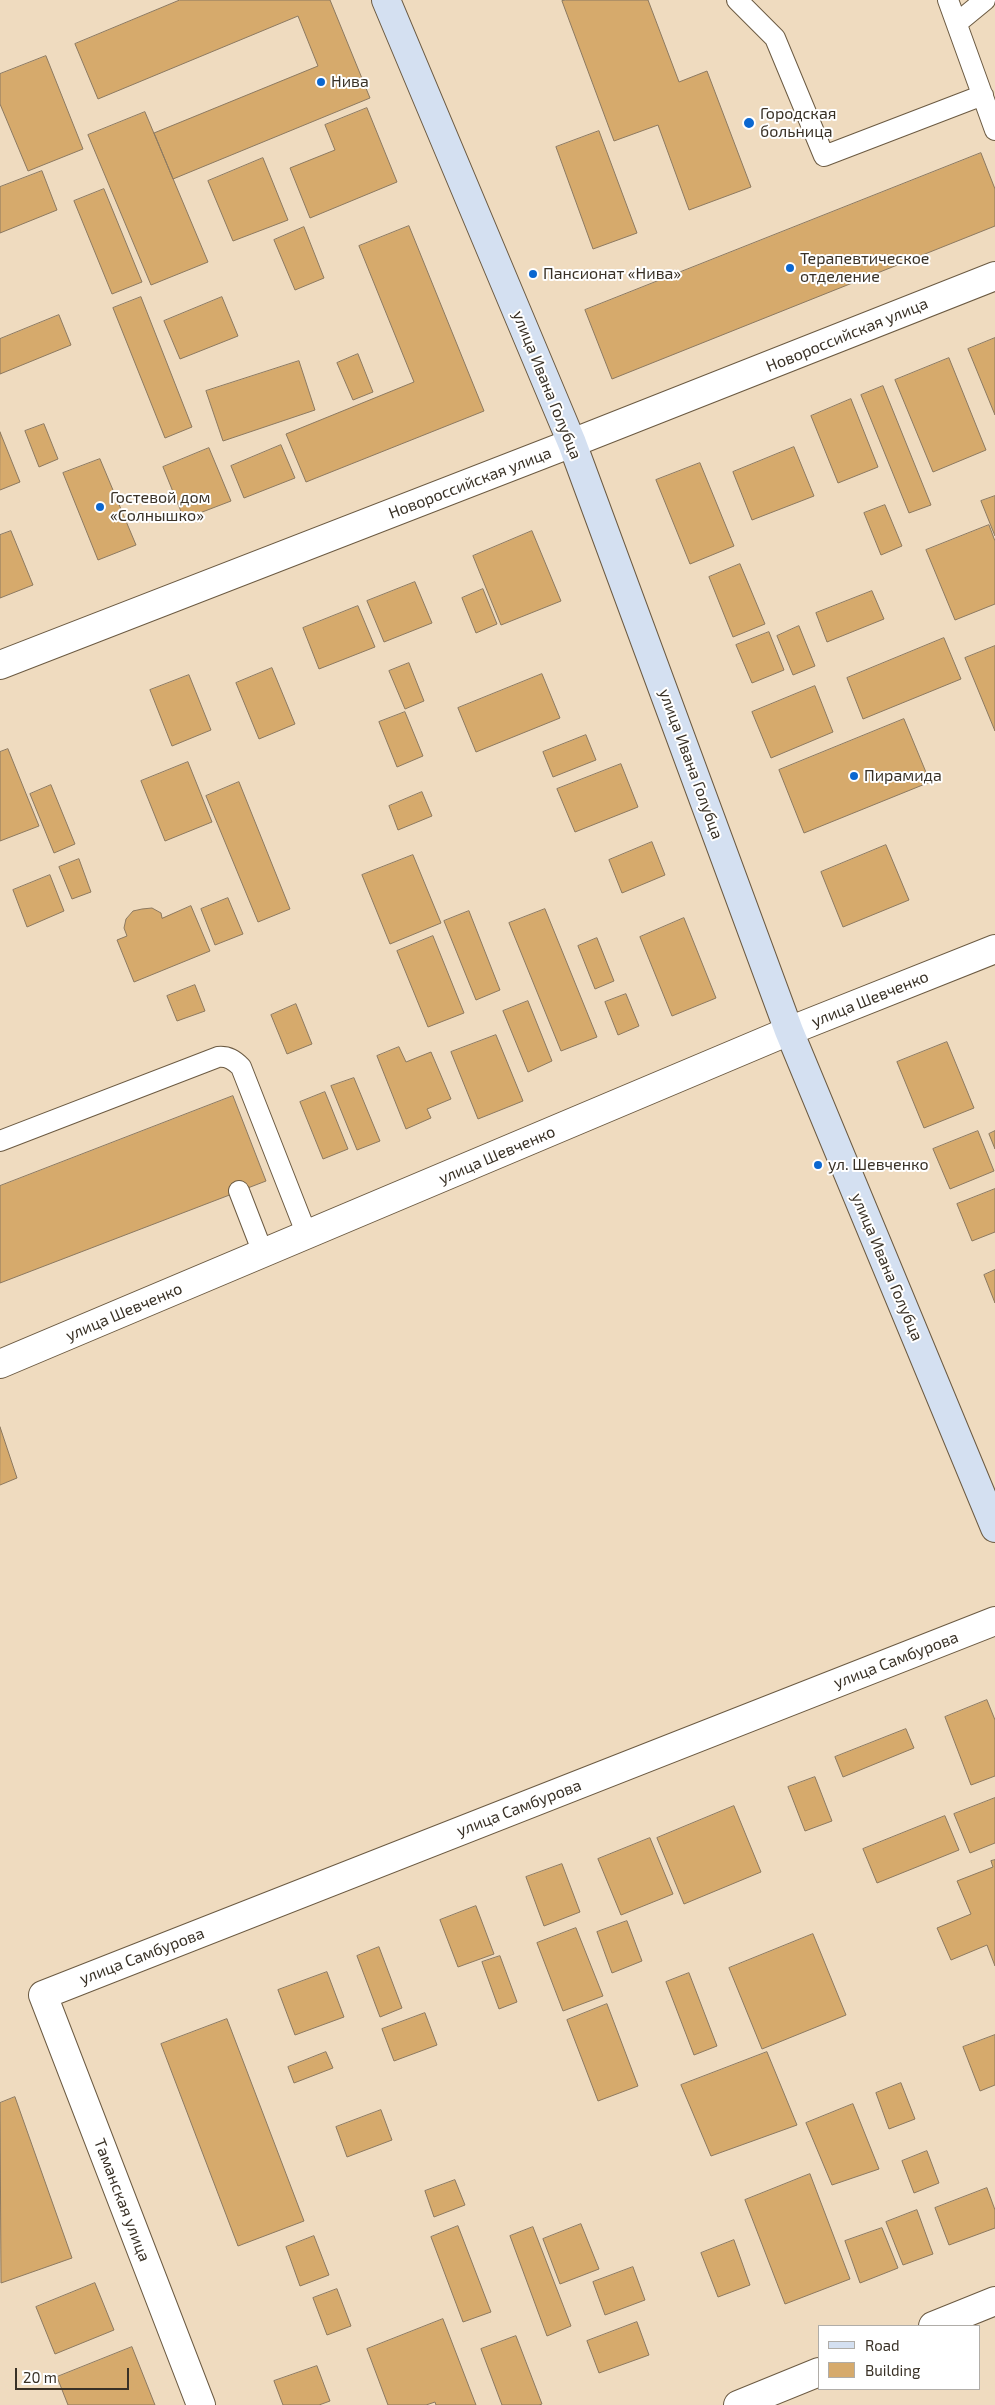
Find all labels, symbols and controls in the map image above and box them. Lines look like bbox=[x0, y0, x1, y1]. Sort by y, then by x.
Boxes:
place label: Нива bbox=[331, 72, 369, 92]
marker: Нива bbox=[315, 76, 327, 88]
place label: Городская больница bbox=[760, 104, 836, 142]
marker: Городская больница bbox=[742, 116, 756, 130]
place label: Терапевтическое отделение bbox=[800, 249, 930, 287]
marker: Терапевтическое отделение bbox=[784, 262, 796, 274]
place label: Пансионат «Нива» bbox=[543, 264, 681, 284]
marker: Пансионат «Нива» bbox=[527, 268, 539, 280]
street label: Новороссийская улица bbox=[763, 294, 931, 376]
street label: улица Ивана Голубца bbox=[508, 308, 586, 462]
street label: Новороссийская улица bbox=[386, 443, 554, 523]
place label: Гостевой дом «Солнышко» bbox=[110, 488, 211, 526]
marker: Гостевой дом «Солнышко» bbox=[94, 501, 106, 513]
street label: улица Ивана Голубца bbox=[655, 686, 727, 842]
place label: Пирамида bbox=[864, 766, 942, 786]
marker: Пирамида bbox=[848, 770, 860, 782]
street label: улица Шевченко bbox=[809, 967, 931, 1031]
street label: улица Шевченко bbox=[436, 1122, 558, 1188]
place label: ул. Шевченко bbox=[828, 1155, 929, 1175]
marker: ул. Шевченко bbox=[812, 1159, 824, 1171]
street label: улица Ивана Голубца bbox=[847, 1190, 927, 1344]
street label: улица Шевченко bbox=[63, 1279, 185, 1345]
street label: улица Самбурова bbox=[831, 1627, 961, 1693]
street label: улица Самбурова bbox=[454, 1775, 584, 1841]
street label: улица Самбурова bbox=[77, 1923, 207, 1989]
street label: Таманская улица bbox=[90, 2136, 154, 2264]
legend bbox=[818, 2325, 980, 2390]
text: Road bbox=[865, 2336, 900, 2354]
scale bar bbox=[18, 2358, 131, 2390]
text: Building bbox=[865, 2361, 920, 2379]
text: 20 m bbox=[23, 2368, 57, 2386]

